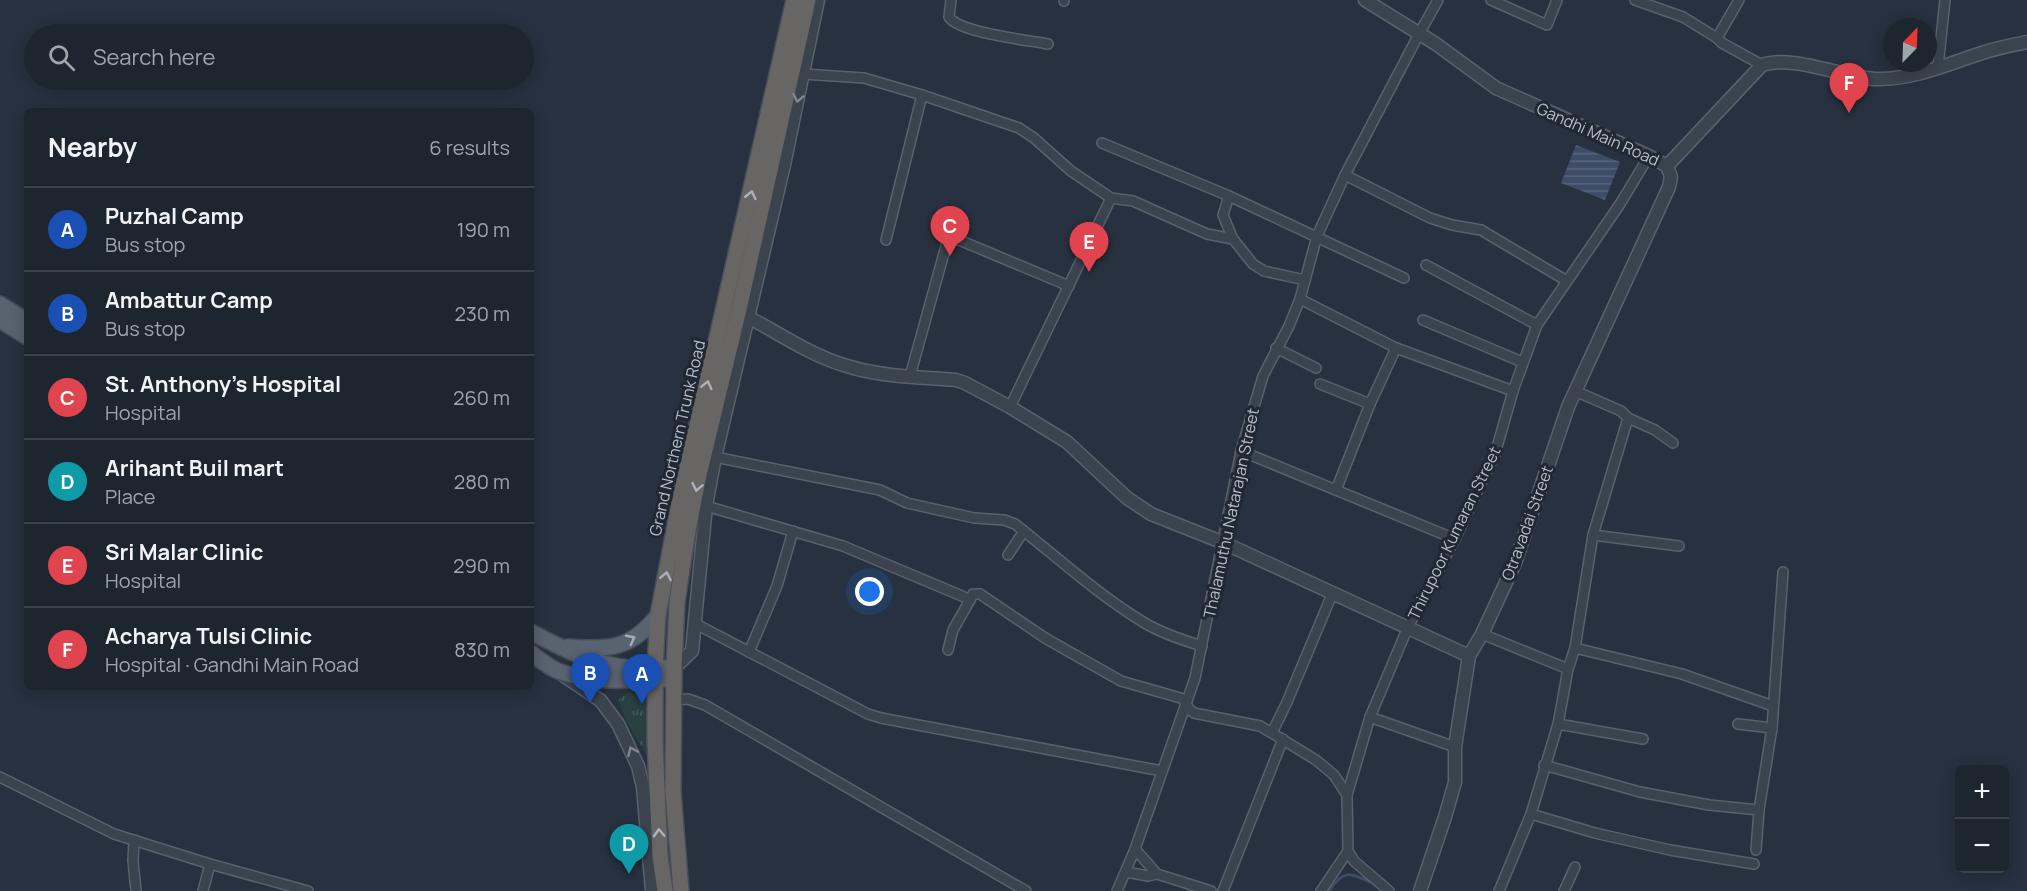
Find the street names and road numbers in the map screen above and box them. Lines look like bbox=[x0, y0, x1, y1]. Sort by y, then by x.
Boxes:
street label: Gandhi Main Road bbox=[1533, 97, 1663, 171]
street label: Grand Northern Trunk Road bbox=[644, 338, 710, 538]
street label: Thalamuthu Natarajan Street bbox=[1198, 406, 1264, 620]
street label: Thirupoor Kumaran Street bbox=[1402, 443, 1506, 623]
street label: Otravadai Street bbox=[1496, 462, 1558, 584]

